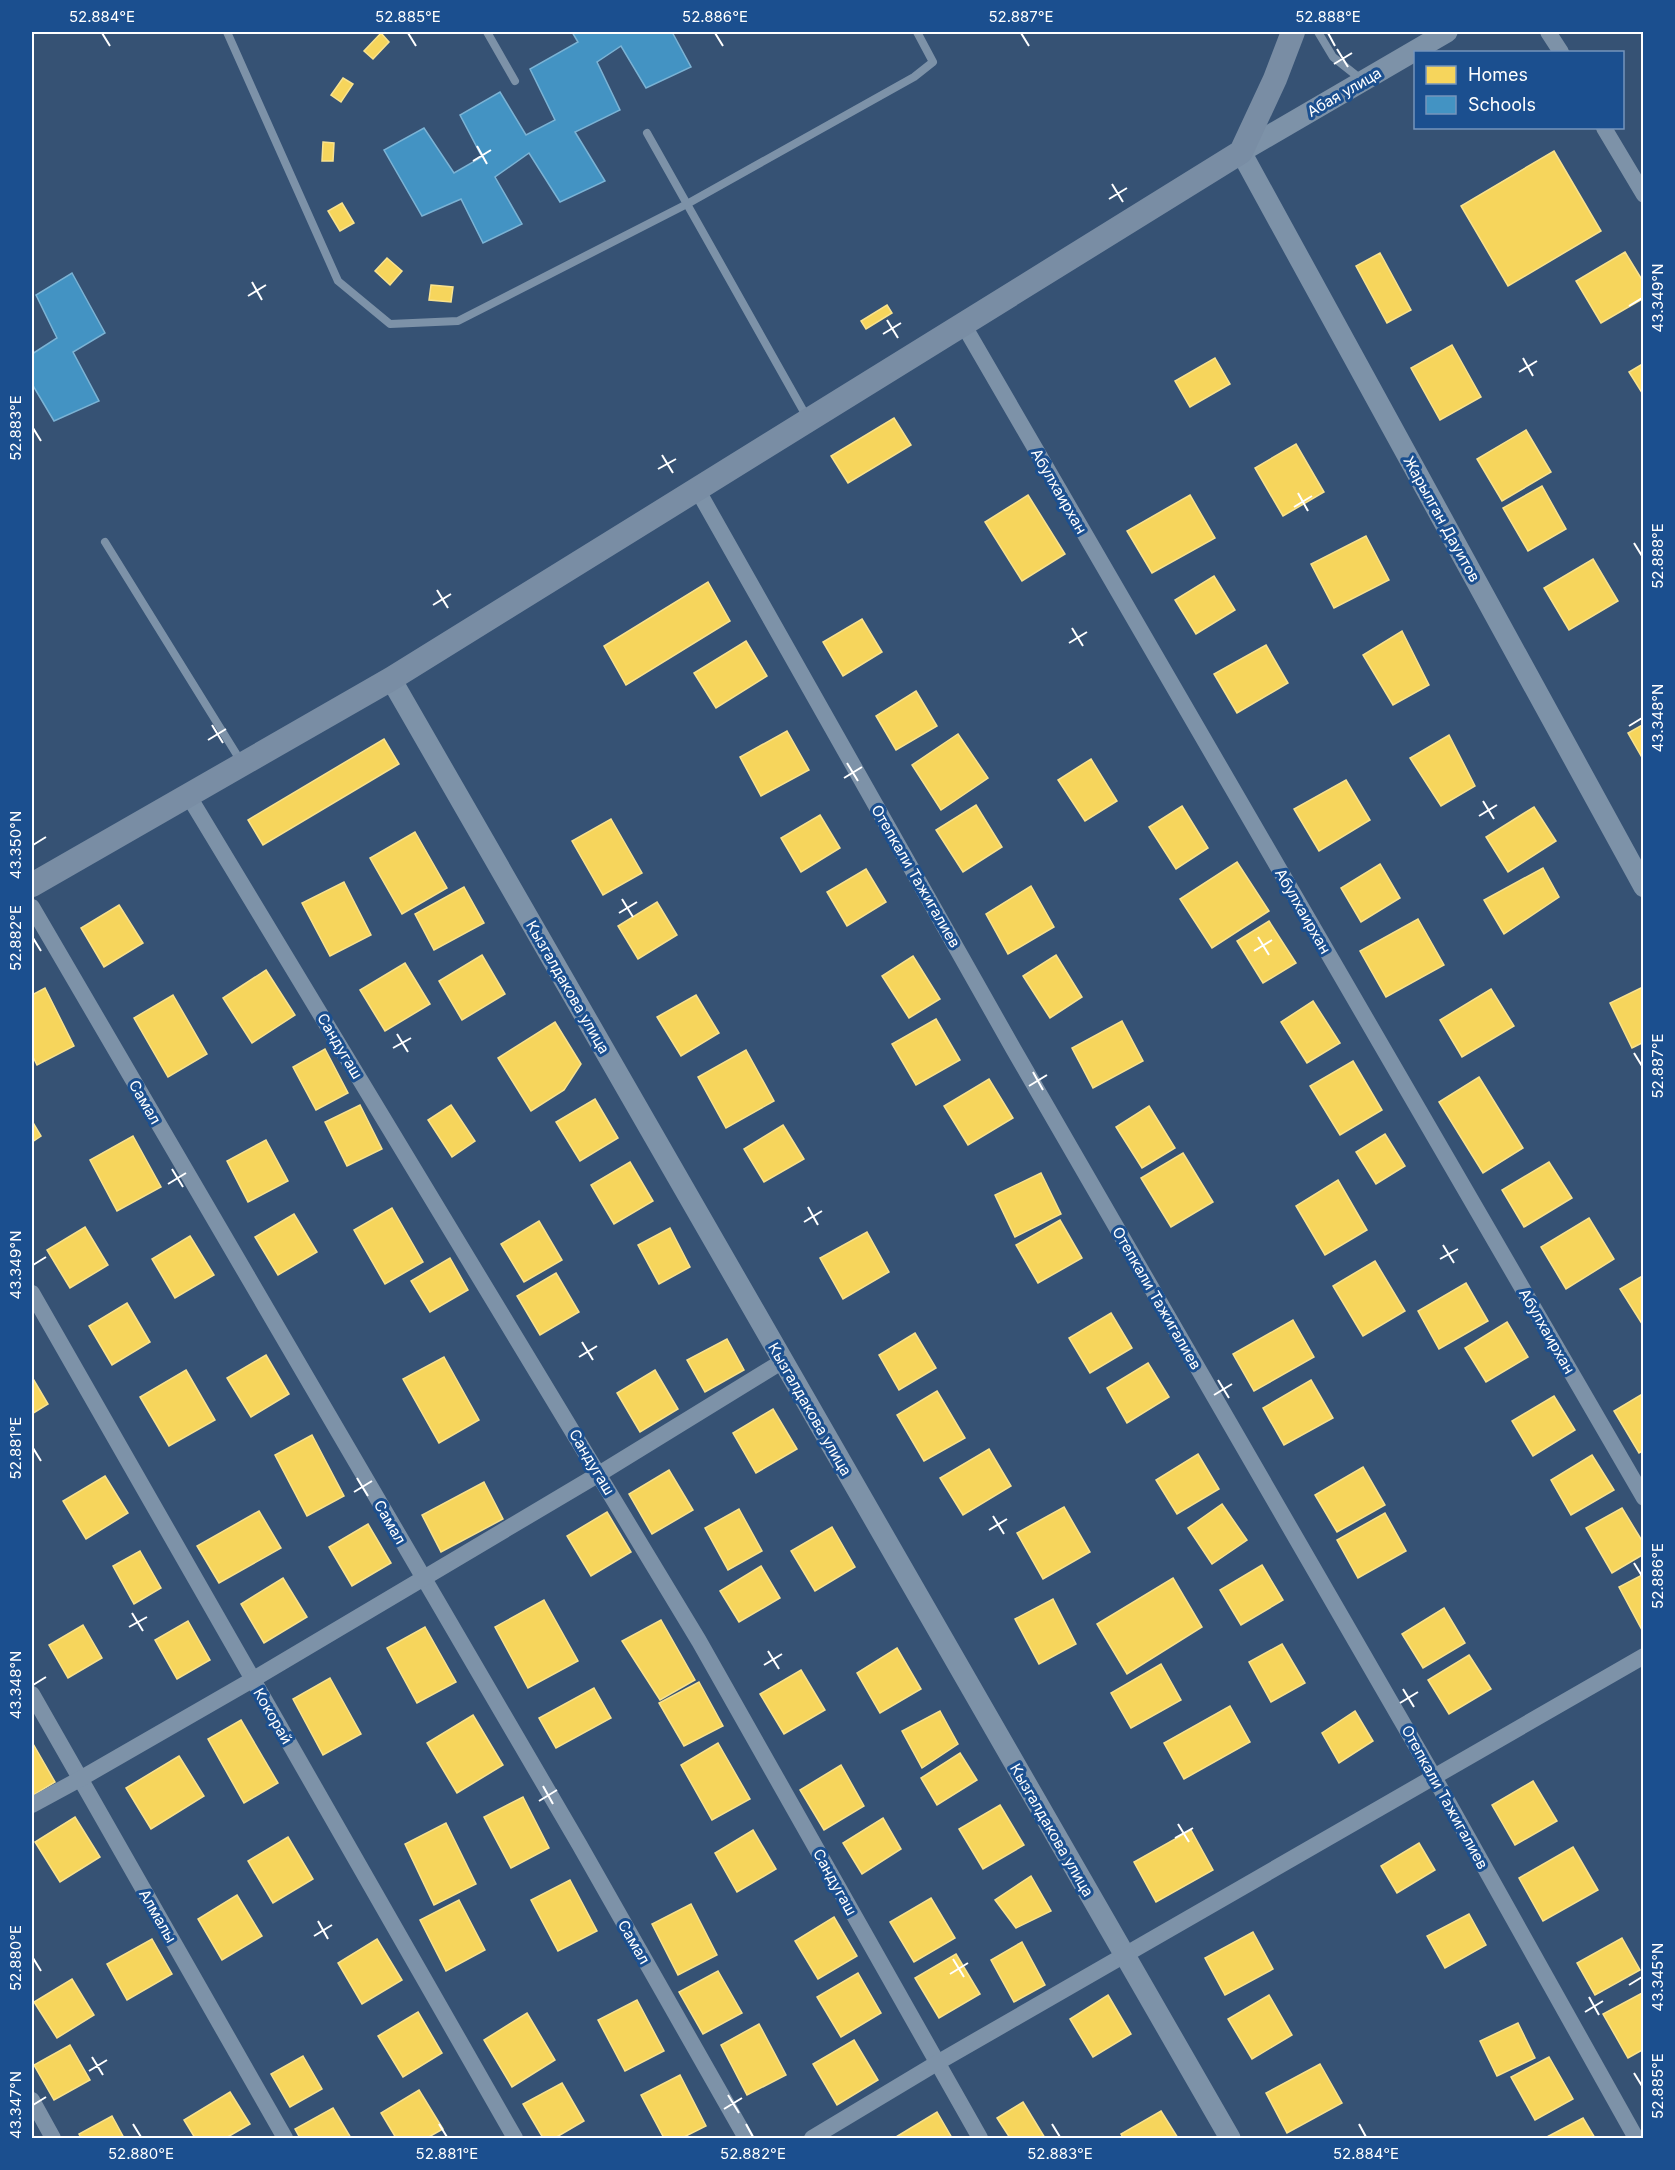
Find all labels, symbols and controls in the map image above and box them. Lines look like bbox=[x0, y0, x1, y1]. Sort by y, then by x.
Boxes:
text: 52.884°E bbox=[69, 7, 135, 26]
text: 52.885°E bbox=[375, 7, 441, 26]
text: 52.886°E bbox=[682, 7, 748, 26]
text: 52.887°E bbox=[988, 7, 1054, 26]
text: 52.888°E bbox=[1295, 7, 1361, 26]
legend bbox=[1414, 51, 1624, 129]
street label: Абая улица bbox=[1303, 63, 1385, 121]
text: Homes bbox=[1468, 64, 1528, 85]
text: Schools bbox=[1468, 94, 1536, 115]
text: 43.349°N bbox=[1648, 264, 1667, 332]
text: 52.883°E bbox=[6, 395, 25, 461]
street label: Абулхаирхан bbox=[1027, 445, 1091, 537]
street label: Жарылган Дауитов bbox=[1400, 453, 1484, 585]
text: 52.888°E bbox=[1648, 523, 1667, 589]
text: 43.348°N bbox=[1648, 684, 1667, 752]
street label: Отепкали Тажигалиев bbox=[867, 801, 965, 951]
text: 43.350°N bbox=[6, 811, 25, 879]
street label: Абулхаирхан bbox=[1271, 865, 1335, 957]
text: 52.882°E bbox=[6, 905, 25, 971]
street label: Кызгалдакова улица bbox=[522, 917, 614, 1057]
street label: Сандугаш bbox=[313, 1010, 367, 1082]
text: 52.887°E bbox=[1648, 1033, 1667, 1099]
street label: Самал bbox=[125, 1076, 165, 1128]
street label: Отепкали Тажигалиев bbox=[1108, 1223, 1206, 1373]
text: 43.349°N bbox=[6, 1231, 25, 1299]
street label: Абулхаирхан bbox=[1515, 1285, 1579, 1377]
street label: Кызгалдакова улица bbox=[764, 1339, 856, 1479]
text: 52.881°E bbox=[6, 1417, 25, 1479]
street label: Сандугаш bbox=[565, 1426, 619, 1498]
street label: Самал bbox=[370, 1496, 410, 1548]
text: 52.886°E bbox=[1648, 1543, 1667, 1609]
text: 43.348°N bbox=[6, 1651, 25, 1719]
street label: Кокорай bbox=[249, 1684, 297, 1748]
street label: Отепкали Тажигалиев bbox=[1397, 1722, 1493, 1872]
street label: Кызгалдакова улица bbox=[1006, 1760, 1098, 1900]
street label: Сандугаш bbox=[809, 1845, 861, 1919]
street label: Алмалы bbox=[135, 1886, 181, 1946]
street label: Самал bbox=[614, 1916, 654, 1968]
text: 52.880°E bbox=[6, 1925, 25, 1991]
text: 43.345°N bbox=[1648, 1943, 1667, 2011]
text: 52.885°E bbox=[1648, 2053, 1667, 2119]
text: 43.347°N bbox=[6, 2071, 25, 2139]
text: 52.880°E bbox=[108, 2144, 174, 2163]
text: 52.881°E bbox=[416, 2144, 478, 2163]
text: 52.882°E bbox=[720, 2144, 786, 2163]
text: 52.883°E bbox=[1027, 2144, 1093, 2163]
text: 52.884°E bbox=[1333, 2144, 1399, 2163]

